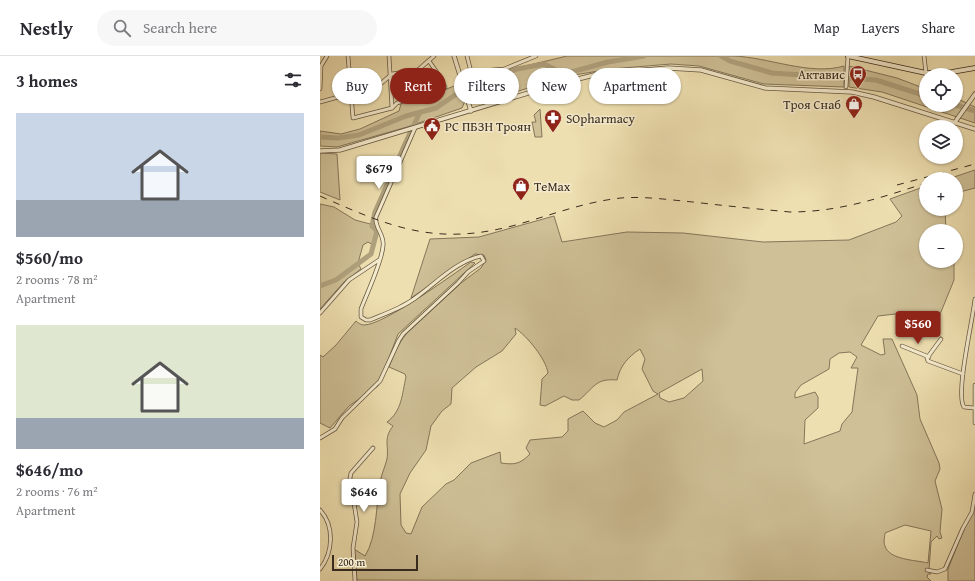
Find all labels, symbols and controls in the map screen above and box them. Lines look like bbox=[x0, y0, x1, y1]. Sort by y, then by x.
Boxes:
search box bbox=[97, 10, 377, 46]
text: Nestly bbox=[20, 14, 73, 42]
icon: search bbox=[111, 17, 133, 39]
text: Search here bbox=[143, 17, 217, 38]
text: Map bbox=[814, 18, 840, 38]
text: Layers bbox=[862, 18, 900, 38]
text: Share bbox=[922, 18, 955, 38]
bus stop icon: Актавис bbox=[848, 64, 868, 89]
place label: Актавис bbox=[798, 65, 845, 84]
text: 3 homes bbox=[16, 68, 78, 93]
chip: Buy bbox=[332, 68, 382, 104]
chip: Rent bbox=[390, 68, 446, 104]
chip: Filters bbox=[454, 68, 519, 104]
chip: New bbox=[527, 68, 581, 104]
chip: Apartment bbox=[589, 68, 681, 104]
map controls bbox=[919, 68, 963, 268]
button: locate bbox=[919, 68, 963, 112]
icon: filters bbox=[282, 69, 304, 91]
shop icon: Троя Снаб bbox=[844, 94, 864, 119]
place label: Троя Снаб bbox=[783, 95, 841, 114]
pharmacy icon: SOpharmacy bbox=[543, 108, 563, 133]
place label: SOpharmacy bbox=[566, 109, 636, 128]
public building icon: РС ПБЗН Троян bbox=[422, 116, 442, 141]
place label: РС ПБЗН Троян bbox=[445, 117, 531, 136]
button: layers bbox=[919, 120, 963, 164]
icon: home bbox=[124, 139, 196, 211]
pin: $679 bbox=[355, 156, 403, 190]
text: $679 bbox=[366, 159, 392, 178]
button: + bbox=[919, 172, 963, 216]
shop icon: ТеМах bbox=[511, 176, 531, 201]
place label: ТеМах bbox=[534, 177, 571, 196]
button: − bbox=[919, 224, 963, 268]
text: $560/mo bbox=[16, 245, 83, 270]
text: 2 rooms · 78 m² bbox=[16, 270, 98, 289]
text: Apartment bbox=[16, 289, 76, 308]
pin: $560 bbox=[894, 311, 942, 345]
text: $560 bbox=[905, 314, 931, 333]
icon: home bbox=[124, 351, 196, 423]
text: $646/mo bbox=[16, 457, 83, 482]
pin: $646 bbox=[340, 479, 388, 513]
text: 2 rooms · 76 m² bbox=[16, 482, 98, 501]
text: $646 bbox=[351, 482, 377, 501]
text: Apartment bbox=[16, 501, 76, 520]
scale bar bbox=[332, 553, 418, 572]
text: 200 m bbox=[338, 554, 365, 570]

